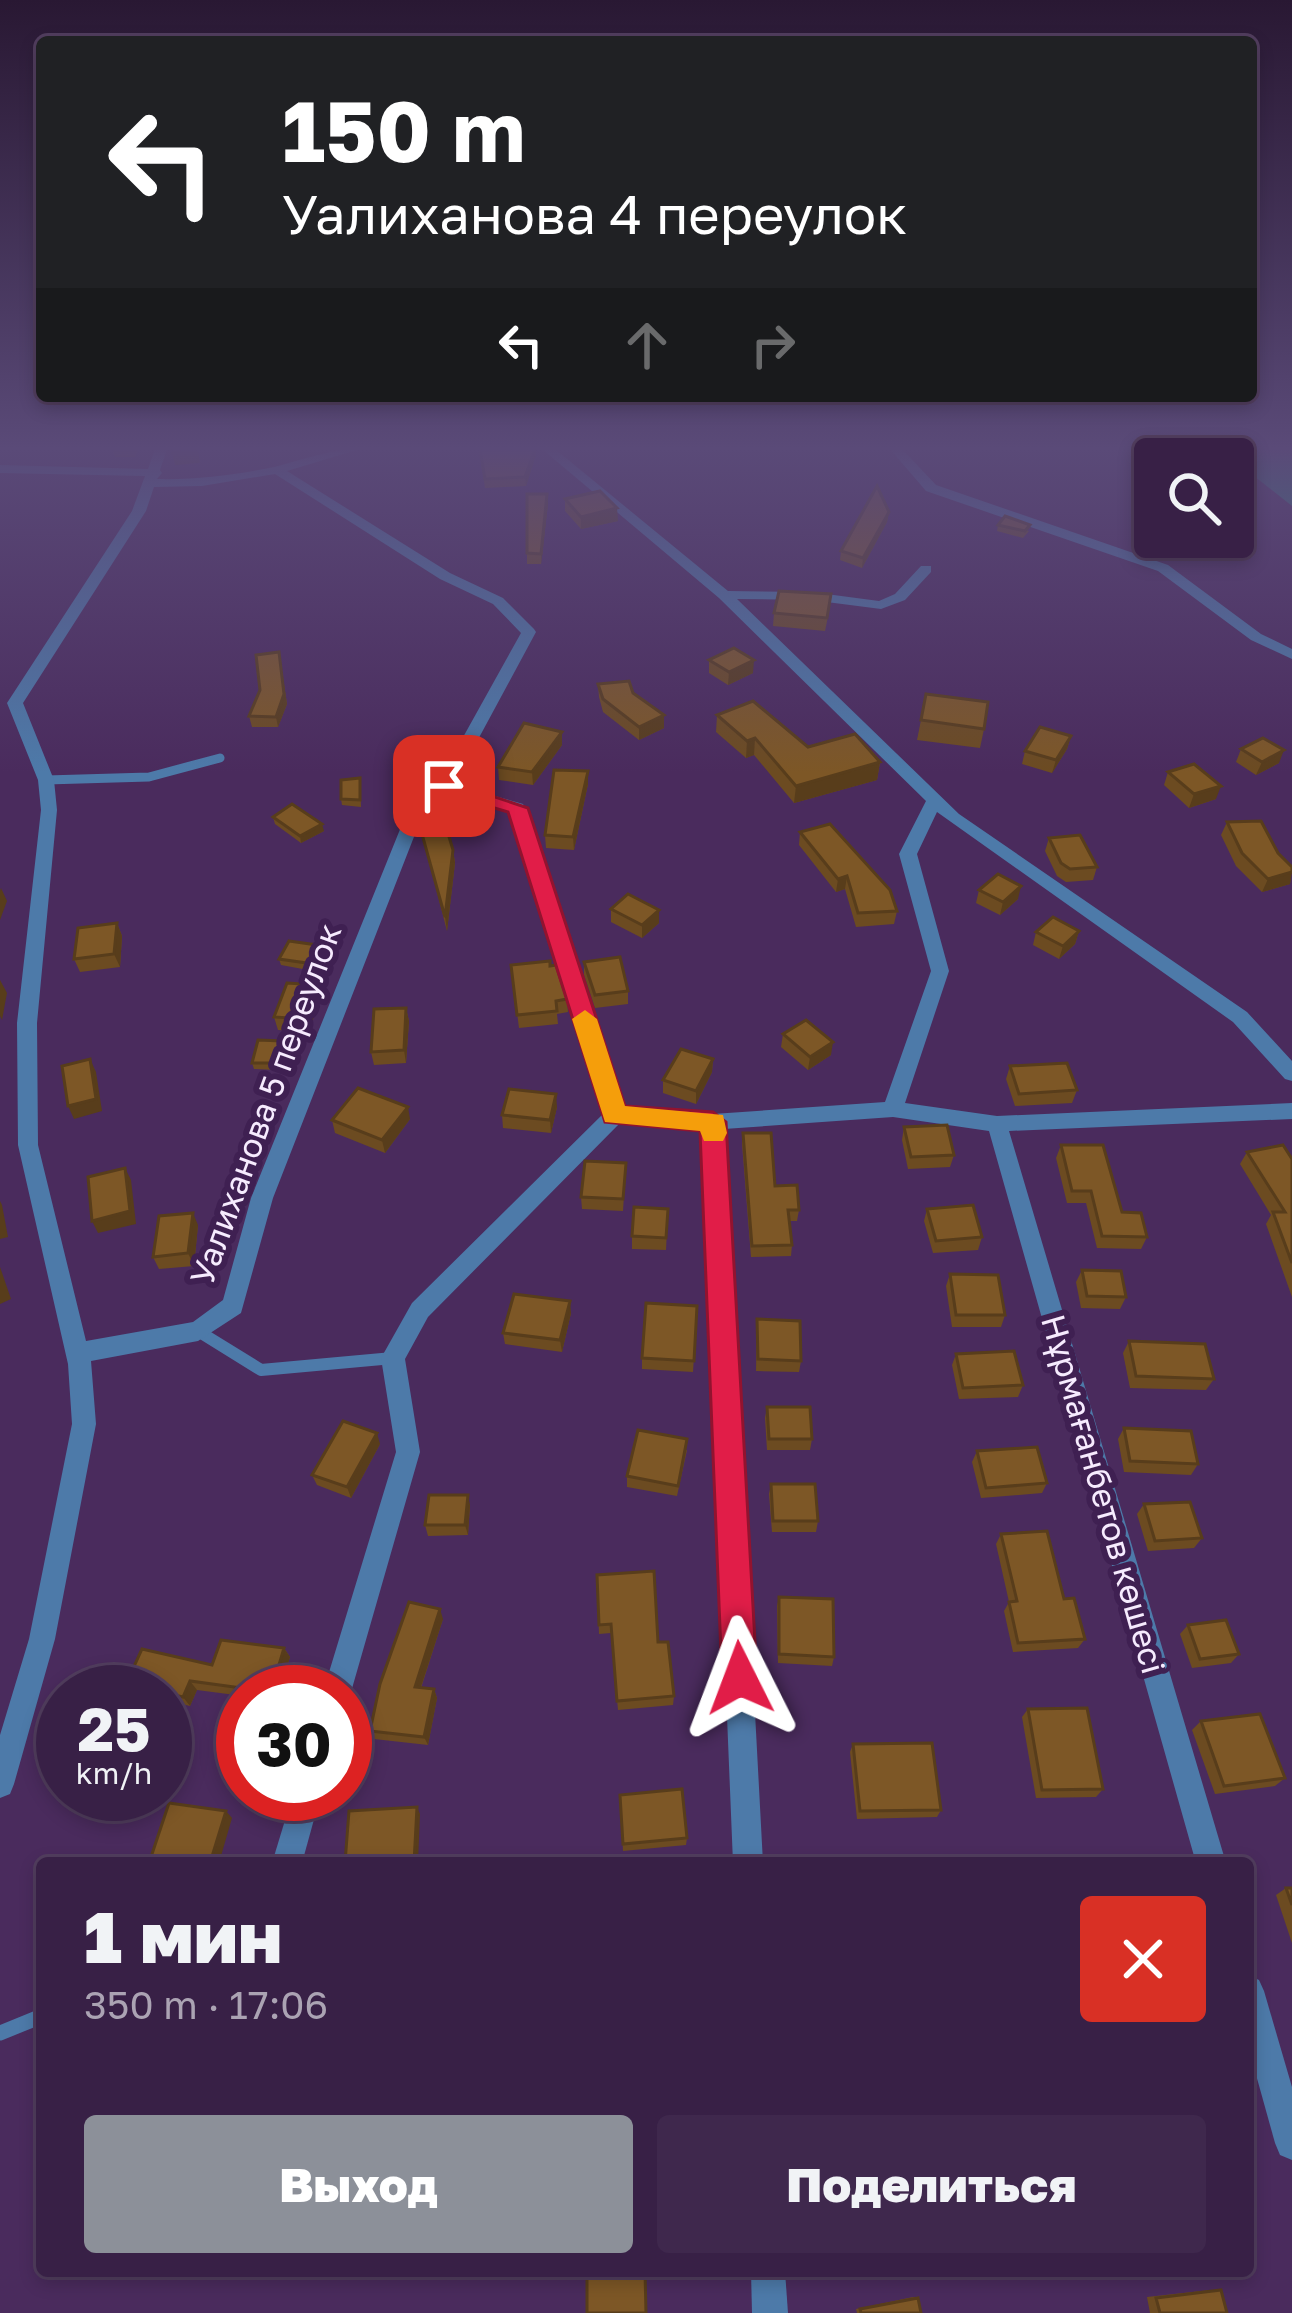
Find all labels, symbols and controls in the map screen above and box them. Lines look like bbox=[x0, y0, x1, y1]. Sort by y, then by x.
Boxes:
text: 150 m bbox=[282, 80, 526, 180]
icon: left bbox=[84, 84, 240, 240]
text: Уалиханова 4 переулок bbox=[282, 181, 907, 246]
icon: left bbox=[488, 312, 554, 378]
icon: ahead bbox=[614, 312, 680, 378]
icon: right bbox=[740, 312, 806, 378]
map controls bbox=[1134, 438, 1254, 558]
button: search bbox=[1134, 438, 1254, 558]
pin bbox=[393, 735, 495, 837]
icon: arrive bbox=[411, 753, 477, 819]
street label: Уалиханова 5 переулок bbox=[181, 918, 349, 1290]
street label: Нұрмағанбетов көшесі bbox=[1033, 1310, 1174, 1678]
position arrow bbox=[677, 1615, 803, 1741]
speed limit sign: 30 bbox=[216, 1665, 372, 1821]
text: 25 bbox=[77, 1692, 151, 1764]
text: km/h bbox=[76, 1755, 152, 1791]
text: 1 мин bbox=[84, 1892, 282, 1979]
button: close bbox=[1080, 1896, 1206, 2022]
text: 350 m · 17:06 bbox=[84, 1981, 328, 2028]
button: Выход bbox=[84, 2115, 633, 2253]
button: Поделиться bbox=[657, 2115, 1206, 2253]

